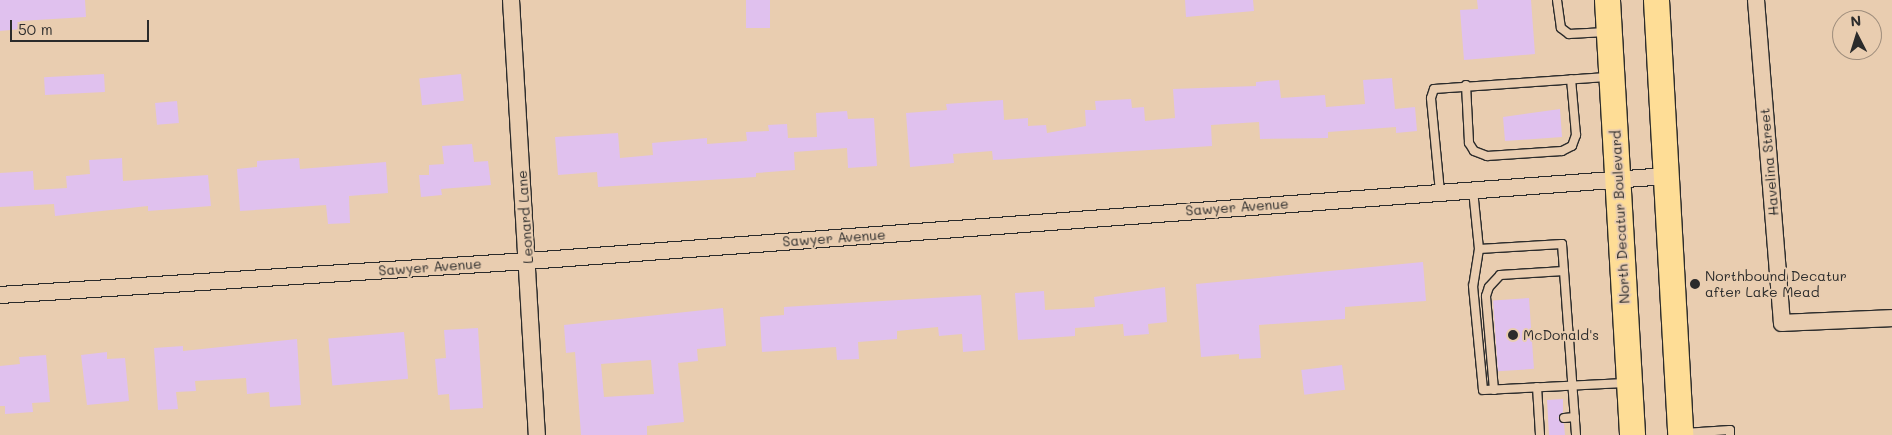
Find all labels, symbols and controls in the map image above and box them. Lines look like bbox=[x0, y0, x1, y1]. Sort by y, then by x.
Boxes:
scale bar bbox=[12, 10, 151, 42]
north arrow bbox=[1832, 10, 1882, 60]
text: N bbox=[1850, 11, 1862, 30]
text: 50 m bbox=[18, 19, 53, 39]
street label: Havelina Street bbox=[1756, 107, 1782, 217]
street label: North Decatur Boulevard bbox=[1607, 130, 1633, 304]
street label: Leonard Lane bbox=[513, 170, 537, 264]
street label: Sawyer Avenue bbox=[1185, 195, 1289, 219]
street label: Sawyer Avenue bbox=[782, 226, 886, 250]
street label: Sawyer Avenue bbox=[378, 255, 482, 279]
place label: Northbound Decatur after Lake Mead bbox=[1705, 268, 1847, 300]
marker: Northbound Decatur after Lake Mead bbox=[1689, 278, 1701, 290]
place label: McDonald's bbox=[1523, 327, 1599, 343]
marker: McDonald's bbox=[1507, 329, 1519, 341]

